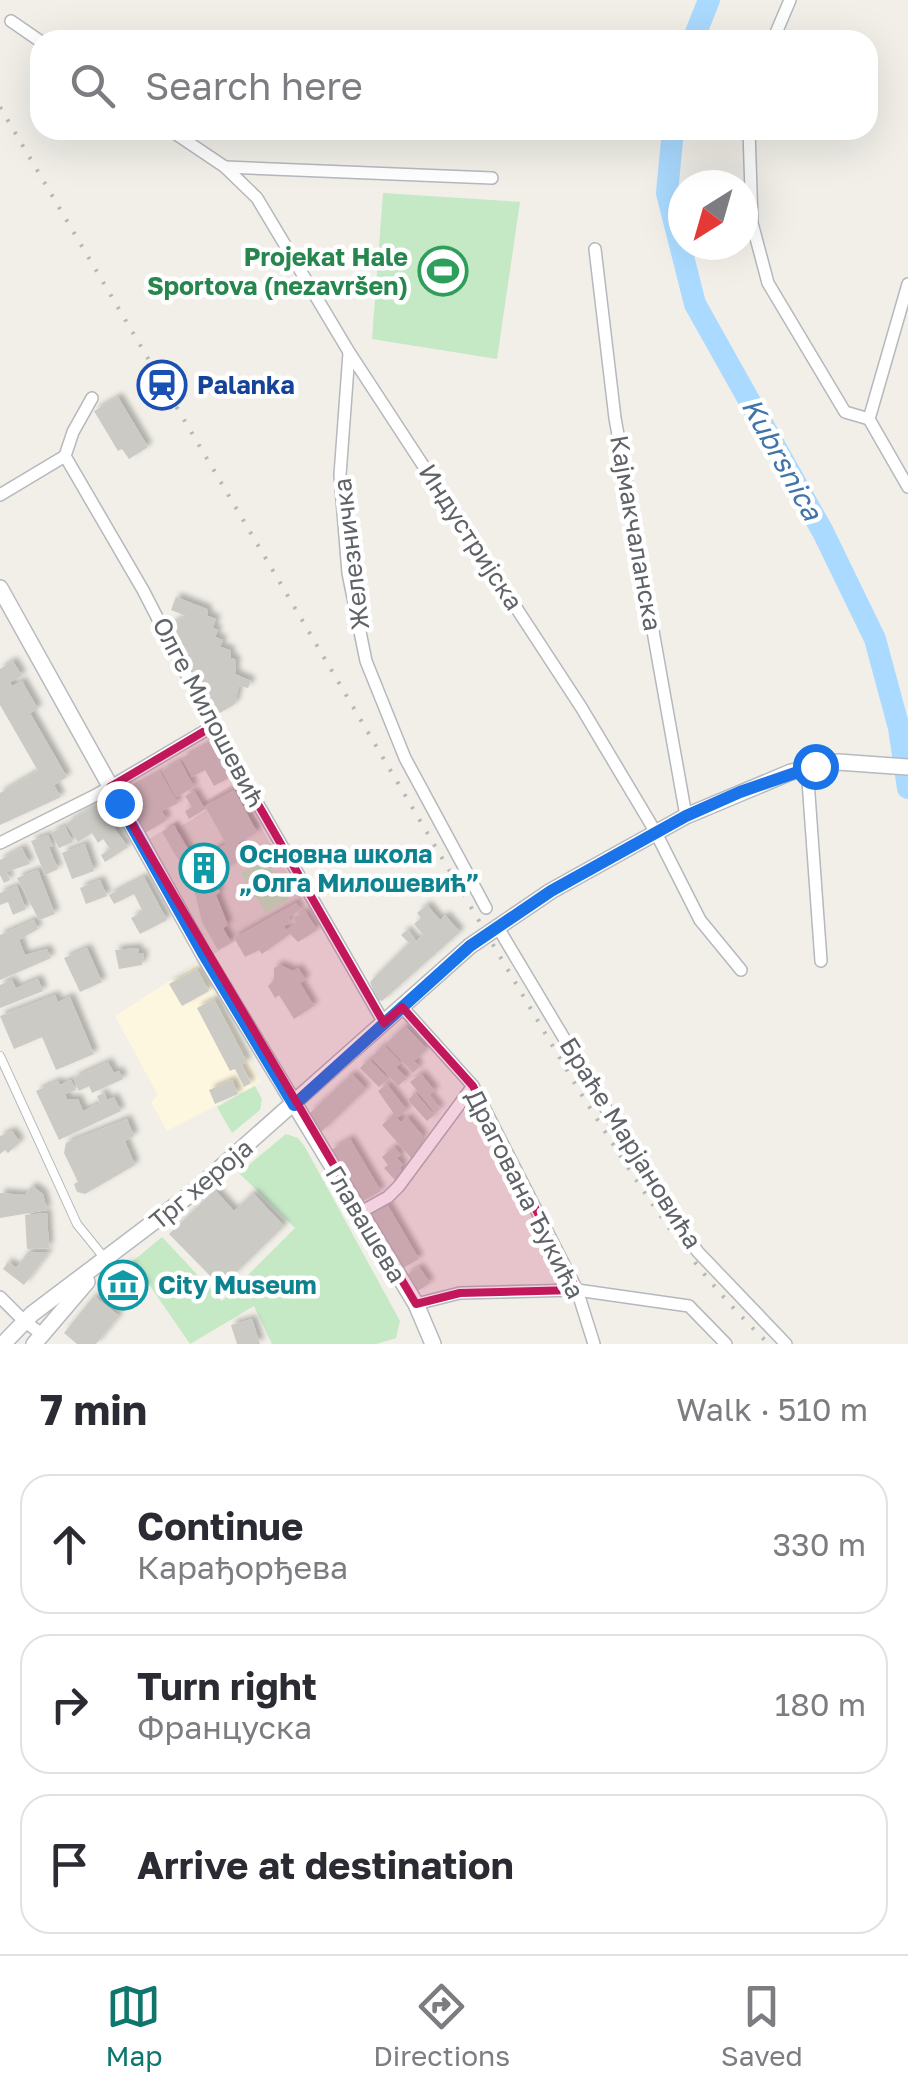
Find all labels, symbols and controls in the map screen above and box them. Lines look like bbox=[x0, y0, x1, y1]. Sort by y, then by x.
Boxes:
search box bbox=[30, 30, 878, 140]
icon: search bbox=[65, 58, 120, 113]
text: Search here bbox=[145, 63, 363, 108]
north arrow bbox=[668, 170, 758, 260]
place label: Projekat Hale Sportova (nezavršen) bbox=[147, 241, 408, 301]
sports icon: Projekat Hale Sportova (nezavršen) bbox=[417, 245, 469, 297]
station icon: Palanka bbox=[136, 359, 188, 411]
place label: Palanka bbox=[197, 369, 295, 400]
water label: Kubrsnica bbox=[735, 392, 830, 527]
street label: Кајмакчаланска bbox=[604, 433, 669, 633]
street label: Индустријска bbox=[413, 458, 530, 615]
street label: Железничка bbox=[326, 476, 375, 632]
street label: Олге Милошевић bbox=[146, 612, 273, 812]
route start bbox=[793, 744, 839, 790]
route end bbox=[97, 781, 143, 827]
place label: Основна школа „Олга Милошевић” bbox=[239, 838, 480, 898]
building icon: Основна школа „Олга Милошевић” bbox=[178, 842, 230, 894]
street label: Браће Марјановића bbox=[554, 1031, 709, 1254]
street label: Драгована Ђукића bbox=[459, 1084, 592, 1304]
street label: Трг хероја bbox=[143, 1131, 259, 1236]
street label: Главашева bbox=[319, 1160, 414, 1288]
museum icon: City Museum bbox=[97, 1259, 149, 1311]
place label: City Museum bbox=[158, 1269, 317, 1300]
text: 7 min bbox=[40, 1384, 147, 1434]
text: Walk · 510 m bbox=[676, 1390, 868, 1428]
text: Continue bbox=[137, 1503, 303, 1548]
icon: ahead bbox=[42, 1517, 97, 1572]
text: 330 m bbox=[772, 1525, 866, 1563]
text: Карађорђева bbox=[137, 1548, 348, 1586]
text: Turn right bbox=[137, 1663, 317, 1708]
icon: right bbox=[42, 1677, 97, 1732]
text: 180 m bbox=[775, 1685, 866, 1723]
text: Француска bbox=[137, 1708, 312, 1746]
icon: arrive bbox=[42, 1837, 97, 1892]
text: Arrive at destination bbox=[137, 1842, 514, 1887]
tab: Map bbox=[105, 1979, 163, 2072]
tab: Directions bbox=[373, 1979, 510, 2072]
tab: Saved bbox=[721, 1979, 803, 2072]

